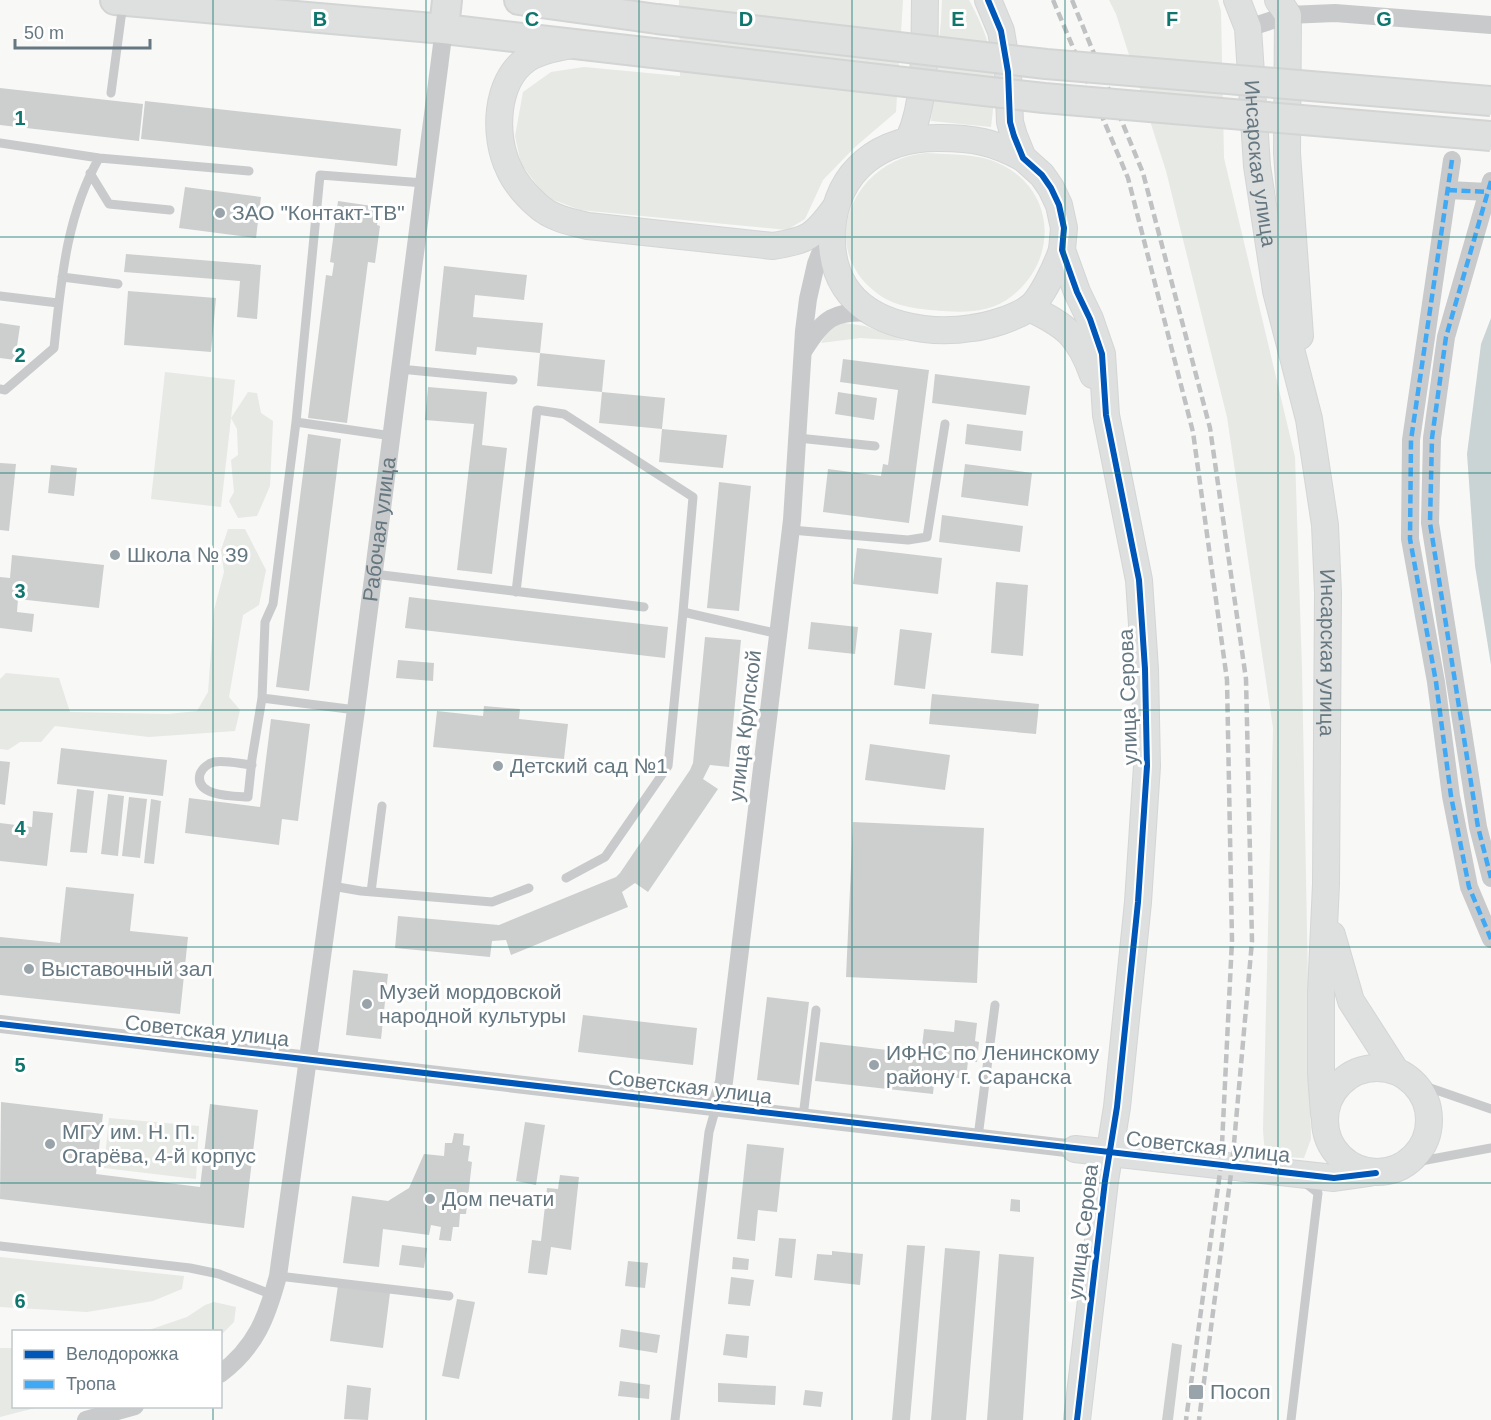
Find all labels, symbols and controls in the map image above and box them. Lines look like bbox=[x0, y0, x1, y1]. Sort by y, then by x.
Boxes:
text: B bbox=[313, 8, 327, 30]
text: C bbox=[525, 8, 539, 30]
text: D bbox=[739, 8, 753, 30]
text: E bbox=[951, 8, 965, 30]
text: F bbox=[1166, 8, 1178, 30]
text: G bbox=[1376, 8, 1392, 30]
scale bar bbox=[15, 12, 150, 50]
text: 50 m bbox=[24, 23, 64, 43]
street label: Инсарская улица bbox=[1240, 79, 1281, 248]
text: 1 bbox=[14, 107, 26, 129]
place label: ЗАО "Контакт-ТВ" bbox=[232, 201, 405, 224]
marker: ЗАО "Контакт-ТВ" bbox=[213, 206, 227, 220]
text: 2 bbox=[14, 344, 26, 366]
street label: Рабочая улица bbox=[358, 455, 400, 603]
place label: Школа № 39 bbox=[127, 543, 248, 566]
marker: Школа № 39 bbox=[108, 548, 122, 562]
street label: Инсарская улица bbox=[1316, 569, 1340, 737]
text: 3 bbox=[14, 580, 26, 602]
street label: улица Серова bbox=[1114, 628, 1141, 766]
street label: улица Крупской bbox=[724, 649, 765, 803]
place label: Детский сад №1 bbox=[510, 754, 668, 777]
marker: Детский сад №1 bbox=[491, 759, 505, 773]
text: 4 bbox=[14, 817, 26, 839]
place label: Выставочный зал bbox=[41, 957, 213, 980]
marker: Выставочный зал bbox=[22, 962, 36, 976]
place label: Музей мордовской народной культуры bbox=[379, 980, 566, 1027]
marker: Музей мордовской народной культуры bbox=[360, 997, 374, 1011]
street label: Советская улица bbox=[124, 1010, 291, 1051]
place label: ИФНС по Ленинскому району г. Саранска bbox=[886, 1041, 1100, 1088]
text: 5 bbox=[14, 1054, 26, 1076]
marker: ИФНС по Ленинскому району г. Саранска bbox=[867, 1058, 881, 1072]
street label: Советская улица bbox=[607, 1065, 774, 1108]
place label: МГУ им. Н. П. Огарёва, 4-й корпус bbox=[62, 1120, 256, 1167]
street label: Советская улица bbox=[1125, 1126, 1292, 1167]
marker: МГУ им. Н. П. Огарёва, 4-й корпус bbox=[43, 1137, 57, 1151]
street label: улица Серова bbox=[1063, 1163, 1102, 1301]
place label: Дом печати bbox=[442, 1187, 554, 1210]
marker: Дом печати bbox=[423, 1192, 437, 1206]
text: 6 bbox=[14, 1290, 26, 1312]
legend bbox=[12, 1330, 222, 1408]
text: Велодорожка bbox=[66, 1344, 179, 1364]
text: Тропа bbox=[66, 1374, 117, 1394]
place label: Посоп bbox=[1210, 1380, 1271, 1403]
marker: Посоп bbox=[1187, 1383, 1205, 1401]

